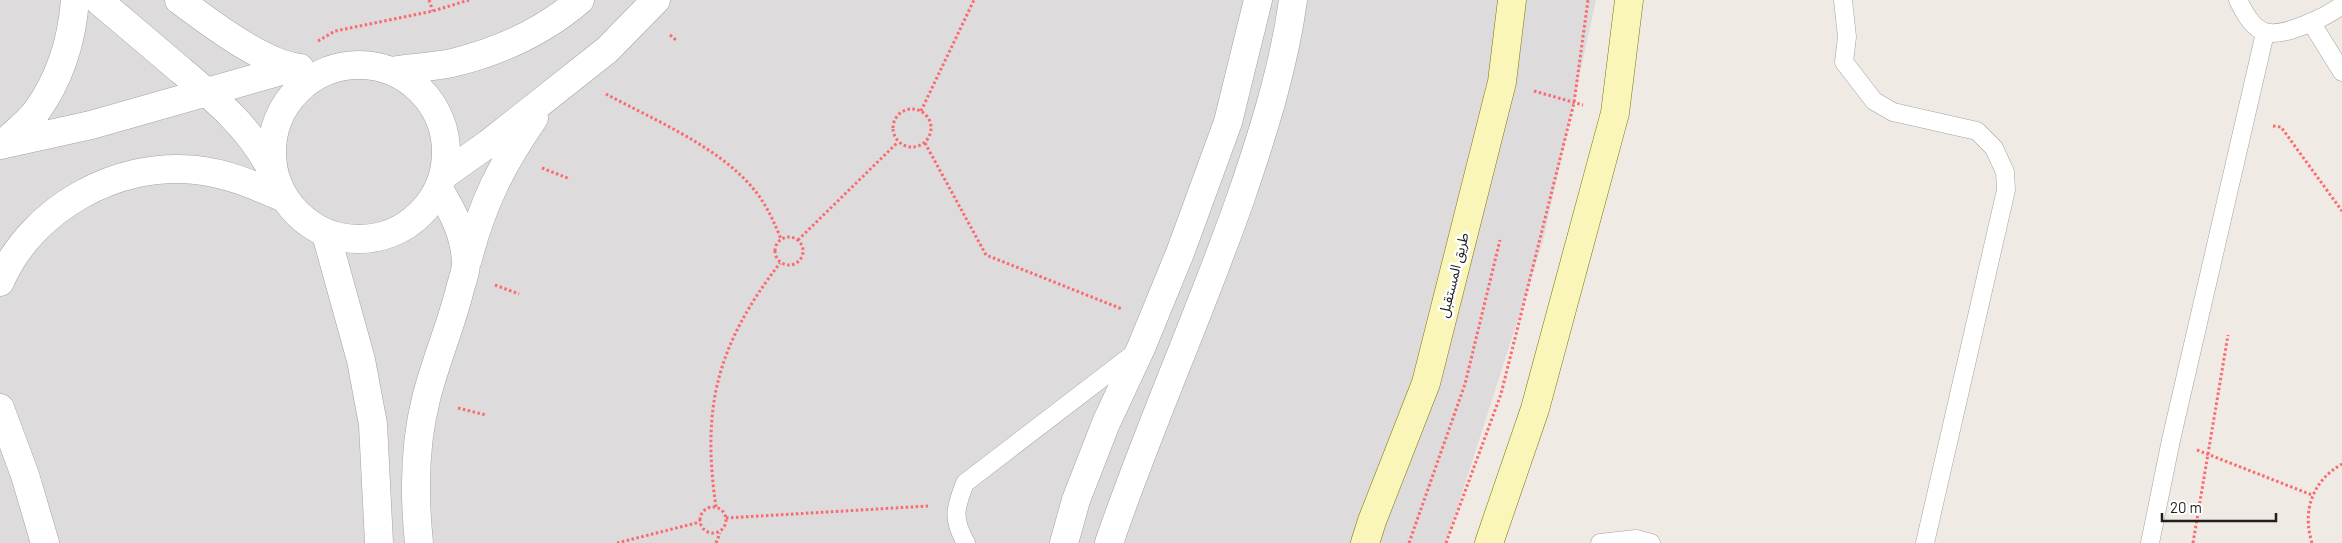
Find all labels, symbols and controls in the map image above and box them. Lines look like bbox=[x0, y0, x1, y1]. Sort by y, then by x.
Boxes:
street label: طريق المستقبل bbox=[1434, 231, 1474, 320]
scale bar bbox=[2162, 490, 2276, 522]
text: 20 m bbox=[2170, 498, 2202, 516]

